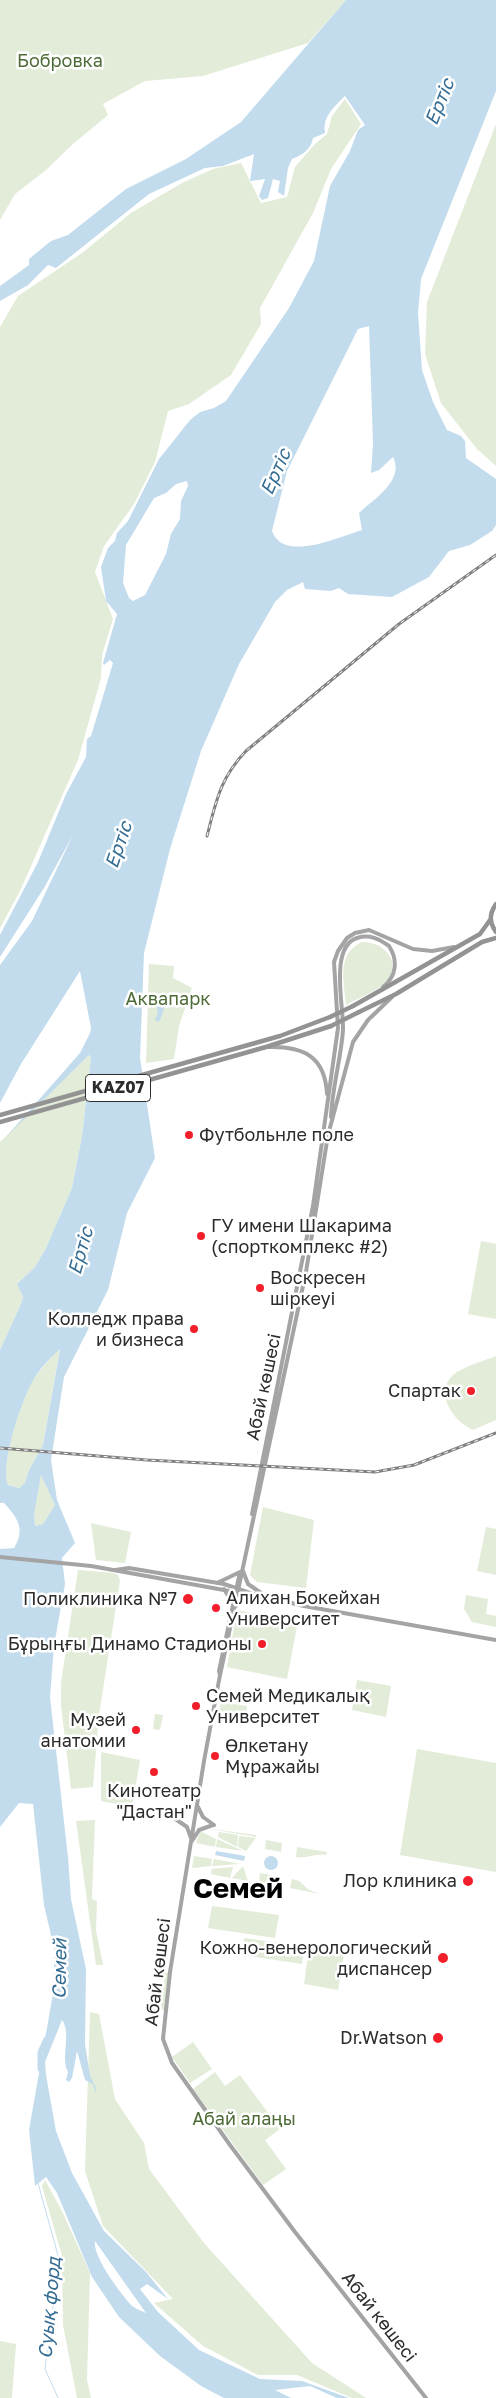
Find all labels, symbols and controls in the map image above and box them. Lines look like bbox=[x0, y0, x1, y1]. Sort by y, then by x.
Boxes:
park label: Бобровка bbox=[17, 50, 103, 72]
water label: Ертіс bbox=[420, 76, 460, 128]
water label: Ертіс bbox=[256, 446, 296, 498]
water label: Ертіс bbox=[100, 819, 138, 871]
park label: Аквапарк bbox=[125, 988, 211, 1010]
road number: KAZ07 bbox=[86, 1074, 150, 1102]
place label: Футбольнле поле bbox=[199, 1124, 354, 1146]
marker: Футбольнле поле bbox=[183, 1129, 195, 1141]
place label: ГУ имени Шакарима (спорткомплекс #2) bbox=[211, 1215, 392, 1258]
water label: Ертіс bbox=[63, 1225, 99, 1277]
marker: ГУ имени Шакарима (спорткомплекс #2) bbox=[195, 1230, 207, 1242]
place label: Воскресен шіркеуі bbox=[270, 1267, 366, 1310]
marker: Воскресен шіркеуі bbox=[254, 1282, 266, 1294]
place label: Колледж права и бизнеса bbox=[47, 1308, 184, 1350]
marker: Колледж права и бизнеса bbox=[188, 1323, 200, 1335]
street label: Абай көшесі bbox=[242, 1332, 286, 1442]
place label: Спартак bbox=[388, 1380, 461, 1402]
marker: Спартак bbox=[465, 1385, 477, 1397]
place label: Алихан Бокейхан Университет bbox=[226, 1587, 380, 1630]
place label: Поликлиника №7 bbox=[23, 1588, 177, 1610]
marker: Поликлиника №7 bbox=[181, 1592, 195, 1606]
marker: Алихан Бокейхан Университет bbox=[210, 1602, 222, 1614]
place label: Бұрыңғы Динамо Стадионы bbox=[8, 1633, 252, 1655]
marker: Бұрыңғы Динамо Стадионы bbox=[256, 1638, 268, 1650]
place label: Семей Медикалық Университет bbox=[206, 1685, 370, 1728]
marker: Семей Медикалық Университет bbox=[190, 1700, 202, 1712]
place label: Музей анатомии bbox=[41, 1709, 126, 1752]
marker: Музей анатомии bbox=[130, 1724, 142, 1736]
place label: Өлкетану Мұражайы bbox=[225, 1735, 320, 1778]
marker: Өлкетану Мұражайы bbox=[209, 1750, 221, 1762]
marker: Кинотеатр "Дастан" bbox=[148, 1766, 160, 1778]
place label: Кинотеатр "Дастан" bbox=[107, 1780, 201, 1822]
place label: Лор клиника bbox=[343, 1870, 457, 1892]
district label: Семей bbox=[193, 1872, 283, 1906]
marker: Лор клиника bbox=[461, 1874, 475, 1888]
street label: Абай көшесі bbox=[141, 1917, 175, 2027]
place label: Кожно-венерологический диспансер bbox=[199, 1937, 432, 1980]
water label: Семей bbox=[48, 1939, 72, 1999]
marker: Кожно-венерологический диспансер bbox=[436, 1951, 450, 1965]
place label: Dr.Watson bbox=[340, 2027, 427, 2049]
marker: Dr.Watson bbox=[431, 2031, 445, 2045]
park label: Абай алаңы bbox=[192, 2108, 296, 2130]
water label: Суық форд bbox=[34, 2256, 66, 2360]
street label: Абай көшесі bbox=[337, 2268, 421, 2366]

